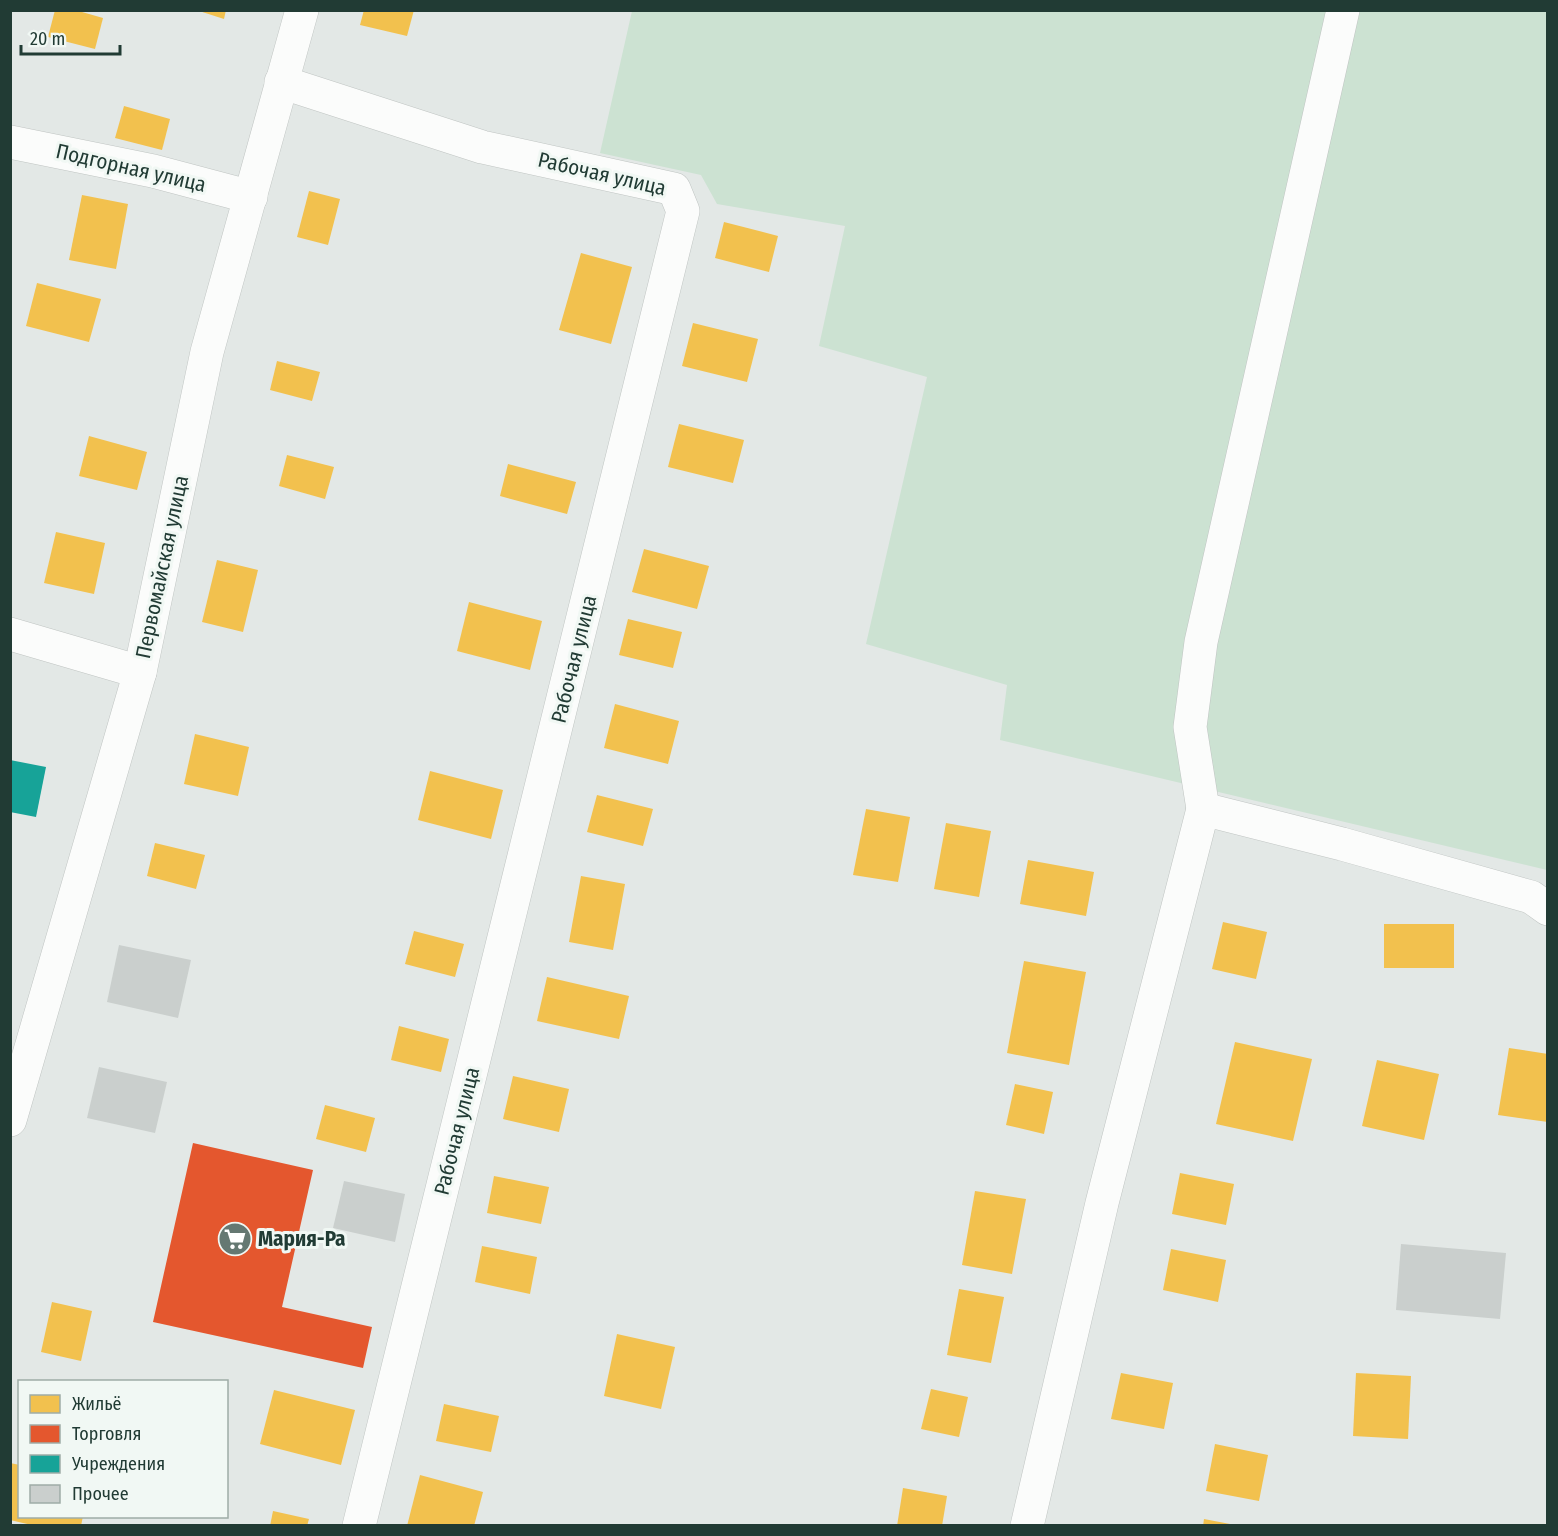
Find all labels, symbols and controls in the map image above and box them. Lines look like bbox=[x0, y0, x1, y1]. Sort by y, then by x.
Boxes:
scale bar bbox=[21, 18, 120, 56]
text: 20 m bbox=[30, 28, 65, 50]
street label: Подгорная улица bbox=[53, 138, 209, 198]
street label: Рабочая улица bbox=[535, 147, 669, 201]
street label: Первомайская улица bbox=[130, 473, 194, 661]
street label: Рабочая улица bbox=[546, 592, 602, 726]
street label: Рабочая улица bbox=[429, 1064, 485, 1198]
supermarket icon: Мария-Ра bbox=[217, 1221, 253, 1257]
place label: Мария-Ра bbox=[258, 1226, 346, 1252]
legend bbox=[18, 1380, 228, 1518]
text: Жильё bbox=[72, 1393, 122, 1415]
text: Торговля bbox=[72, 1423, 141, 1445]
text: Учреждения bbox=[71, 1453, 165, 1475]
text: Прочее bbox=[72, 1483, 129, 1505]

